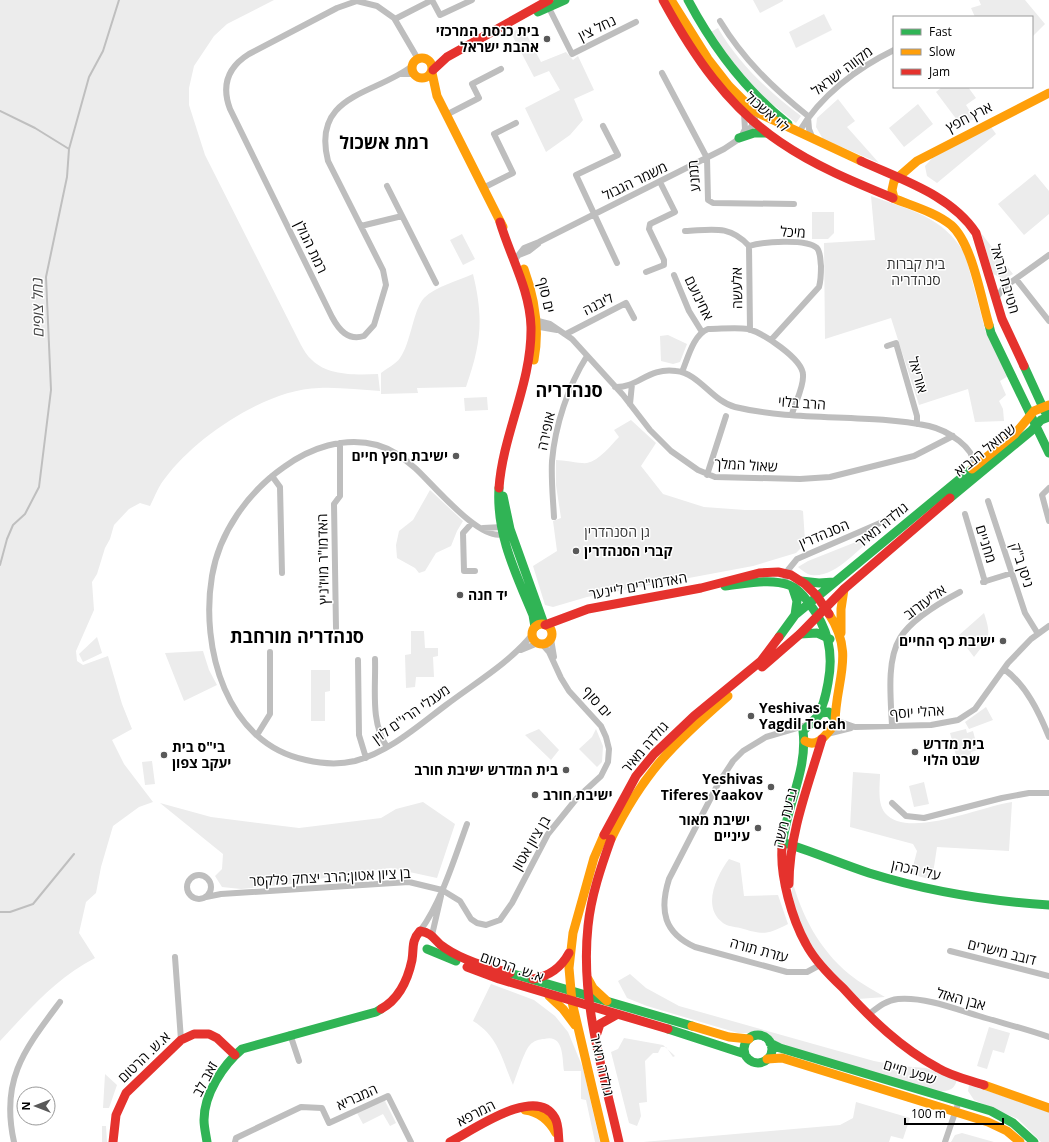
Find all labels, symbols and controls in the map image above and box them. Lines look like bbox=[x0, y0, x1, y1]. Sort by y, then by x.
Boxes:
street label: נחל צין bbox=[575, 10, 619, 45]
legend bbox=[893, 16, 1033, 88]
place label: בית כנסת המרכזי אהבת ישראל bbox=[436, 21, 539, 56]
text: Fast bbox=[929, 23, 952, 40]
marker: בית כנסת המרכזי אהבת ישראל bbox=[542, 34, 552, 44]
street label: מקווה ישראל bbox=[807, 41, 876, 100]
text: Slow bbox=[929, 43, 956, 60]
text: Jam bbox=[928, 63, 950, 80]
street label: לוי אשכול bbox=[741, 87, 794, 136]
street label: ארץ חפץ bbox=[942, 97, 995, 136]
district label: רמת אשכול bbox=[339, 130, 429, 154]
street label: משמר הגבול bbox=[599, 157, 670, 204]
street label: תמנע bbox=[683, 159, 704, 193]
street label: רמת הגולן bbox=[291, 217, 332, 276]
street label: מיכל bbox=[780, 221, 806, 242]
street label: חטיבת הראל bbox=[986, 242, 1024, 316]
park label: בית קברות סנהדריה bbox=[887, 254, 946, 289]
street label: אלעשה bbox=[727, 267, 746, 309]
street label: אחינועם bbox=[681, 273, 718, 323]
street label: ים סוף bbox=[533, 275, 560, 315]
water label: נחל צופים bbox=[26, 277, 48, 337]
street label: ליבנה bbox=[579, 288, 617, 319]
street label: אוריאל bbox=[904, 354, 933, 395]
district label: סנהדריה bbox=[535, 378, 603, 402]
street label: הרב בלוי bbox=[778, 391, 827, 414]
street label: אופירה bbox=[532, 410, 559, 452]
street label: שמואל הנביא bbox=[950, 419, 1020, 480]
place label: ישיבת חפץ חיים bbox=[351, 446, 448, 465]
marker: ישיבת חפץ חיים bbox=[451, 451, 461, 461]
street label: שאול המלך bbox=[714, 453, 778, 476]
street label: גולדה מאיר bbox=[851, 497, 912, 552]
street label: האדמו"ר מויז'ניץ bbox=[312, 513, 333, 605]
street label: הסנהדרין bbox=[796, 514, 852, 553]
park label: גן הסנהדרין bbox=[584, 522, 650, 541]
street label: מחניים bbox=[972, 522, 1001, 565]
street label: ניסן ב"ק bbox=[1006, 540, 1039, 590]
place label: קברי הסנהדרין bbox=[584, 541, 672, 560]
marker: קברי הסנהדרין bbox=[571, 546, 581, 556]
street label: האדמו"רים ליינער bbox=[587, 568, 689, 603]
street label: אליעזרוב bbox=[900, 580, 950, 623]
place label: יד חנה bbox=[468, 585, 508, 604]
marker: יד חנה bbox=[455, 590, 465, 600]
district label: סנהדריה מורחבת bbox=[230, 624, 364, 648]
place label: ישיבת כף החיים bbox=[899, 631, 995, 650]
marker: ישיבת כף החיים bbox=[998, 636, 1008, 646]
street label: מעגלי הרי''ם לוין bbox=[368, 680, 454, 748]
street label: ים סוף bbox=[578, 682, 616, 722]
place label: Yeshivas Yagdil Torah bbox=[759, 698, 846, 733]
street label: אהלי יוסף bbox=[889, 700, 945, 723]
marker: Yeshivas Yagdil Torah bbox=[746, 711, 756, 721]
street label: גולדה מאיר bbox=[617, 717, 672, 777]
place label: בית מדרש שבט הלוי bbox=[923, 734, 984, 769]
place label: בי"ס בית יעקב צפון bbox=[172, 737, 231, 772]
marker: בית מדרש שבט הלוי bbox=[910, 747, 920, 757]
marker: בי"ס בית יעקב צפון bbox=[159, 750, 169, 760]
place label: בית המדרש ישיבת חורב bbox=[414, 760, 558, 779]
marker: בית המדרש ישיבת חורב bbox=[561, 765, 571, 775]
place label: Yeshivas Tiferes Yaakov bbox=[661, 769, 763, 804]
marker: Yeshivas Tiferes Yaakov bbox=[766, 782, 776, 792]
place label: ישיבת חורב bbox=[543, 785, 613, 804]
street label: גבעת משה bbox=[768, 786, 801, 850]
marker: ישיבת חורב bbox=[530, 790, 540, 800]
place label: ישיבת מאור עיניים bbox=[679, 810, 750, 845]
street label: בן ציון אטון bbox=[507, 811, 555, 873]
marker: ישיבת מאור עיניים bbox=[753, 823, 763, 833]
street label: עלי הכהן bbox=[890, 855, 943, 884]
street label: בן ציון אטון;הרב יצחק פלקסר bbox=[249, 863, 412, 890]
street label: עזרת תורה bbox=[728, 933, 790, 966]
street label: דובב מישרים bbox=[966, 934, 1038, 969]
street label: א.ש. הרטום bbox=[478, 947, 546, 986]
street label: אבן האזל bbox=[934, 983, 988, 1014]
street label: א.ש. הרטום bbox=[113, 1027, 174, 1086]
street label: גולדה מאיר bbox=[586, 1032, 619, 1098]
street label: שפע חיים bbox=[881, 1054, 939, 1089]
street label: זאב לב bbox=[187, 1058, 222, 1100]
street label: המבריא bbox=[333, 1079, 380, 1114]
north arrow bbox=[16, 1086, 56, 1126]
street label: המרפא bbox=[453, 1095, 498, 1130]
scale bar bbox=[905, 1100, 1003, 1126]
text: N bbox=[18, 1102, 33, 1110]
text: 100 m bbox=[911, 1105, 946, 1122]

